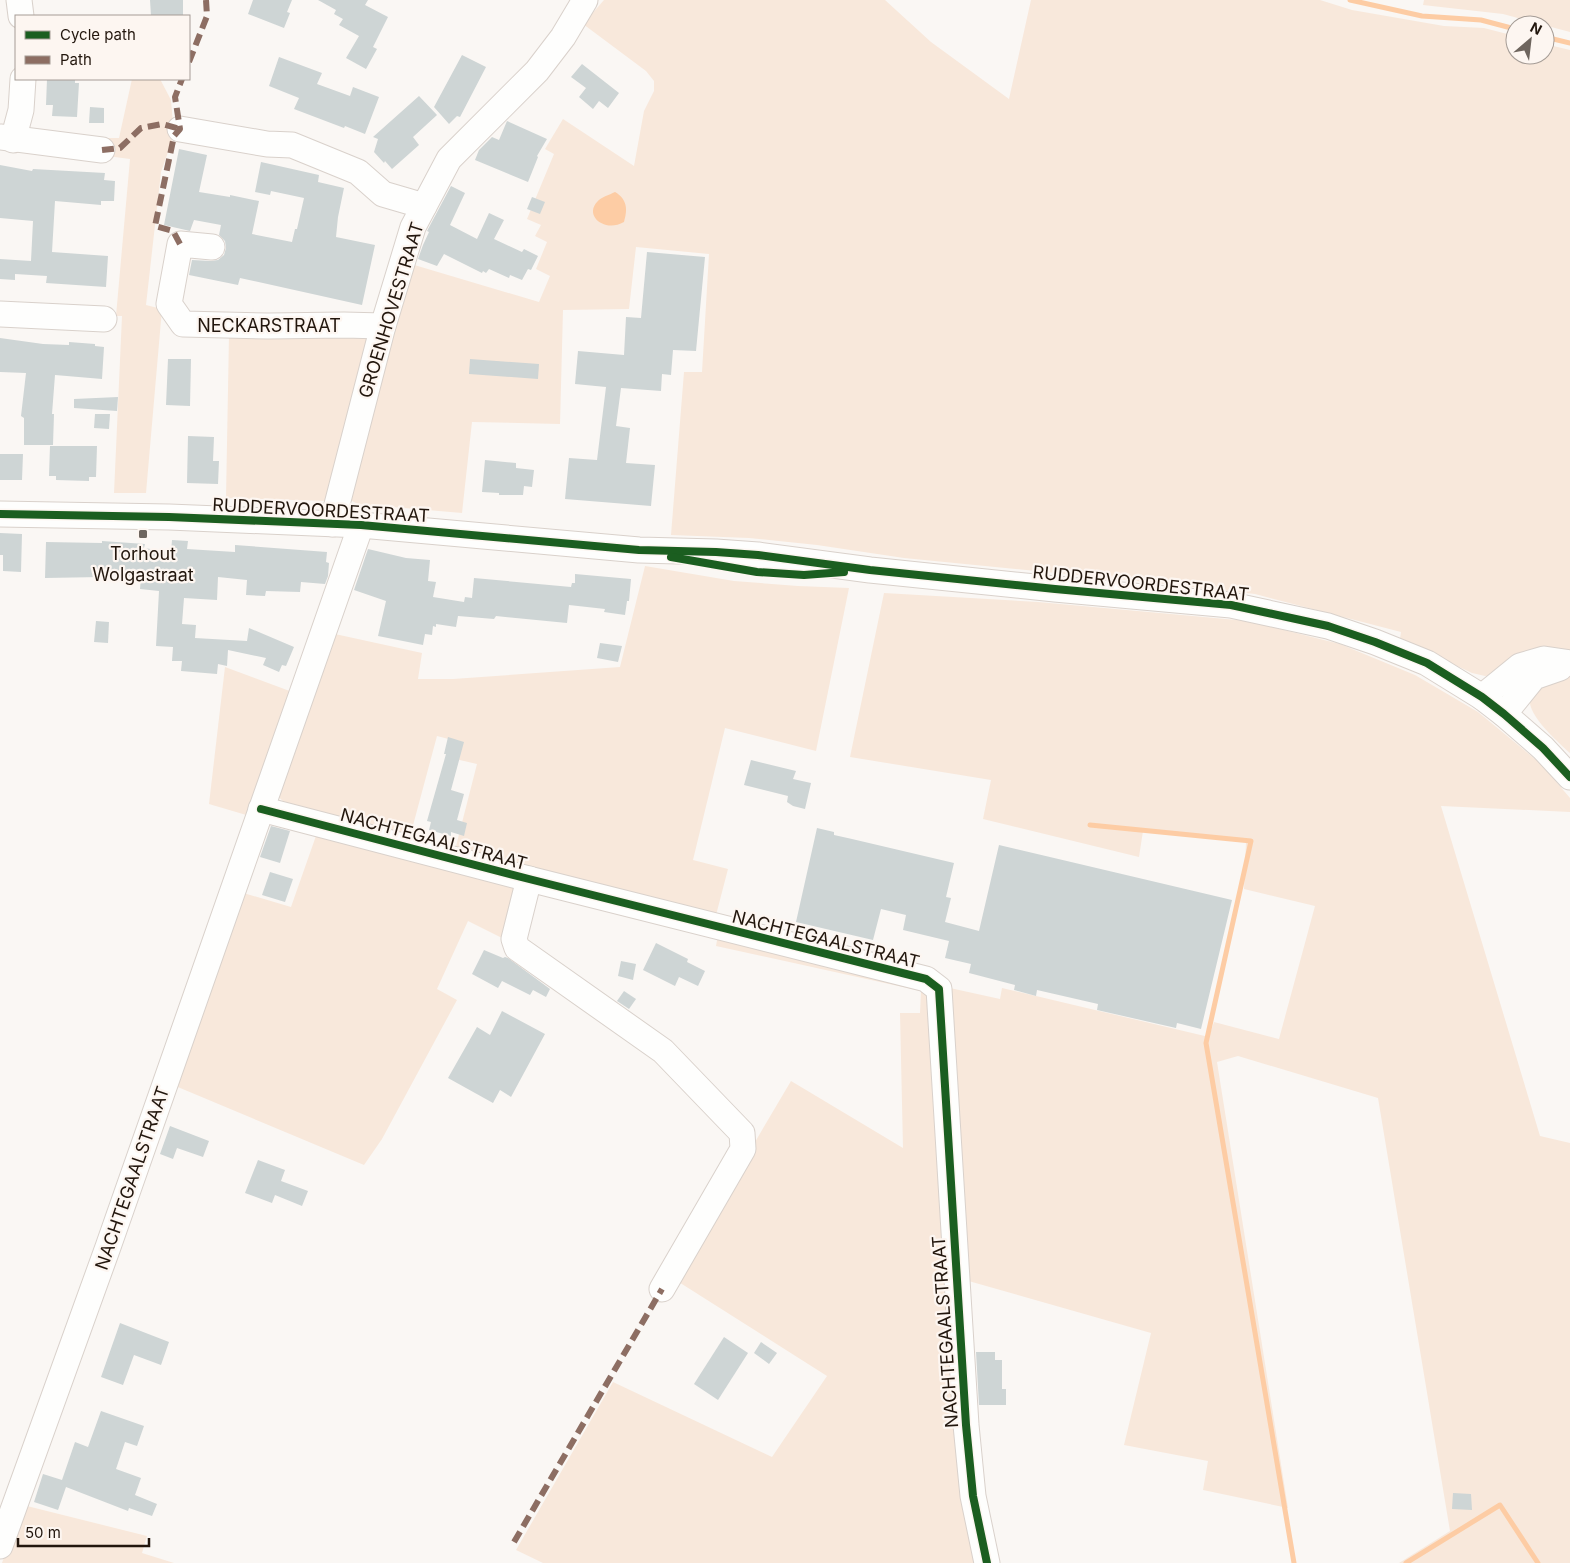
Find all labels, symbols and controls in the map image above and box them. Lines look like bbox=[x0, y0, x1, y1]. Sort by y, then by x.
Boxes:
legend bbox=[15, 15, 190, 80]
north arrow bbox=[1505, 15, 1555, 65]
text: N bbox=[1528, 18, 1545, 38]
text: Cycle path bbox=[60, 25, 136, 44]
text: Path bbox=[60, 50, 92, 69]
street label: GROENHOVESTRAAT bbox=[354, 219, 428, 401]
street label: NECKARSTRAAT bbox=[197, 315, 341, 336]
street label: RUDDERVOORDESTRAAT bbox=[212, 494, 430, 526]
marker: Torhout Wolgastraat bbox=[137, 528, 149, 540]
place label: Torhout Wolgastraat bbox=[92, 543, 194, 585]
street label: RUDDERVOORDESTRAAT bbox=[1032, 561, 1250, 605]
street label: NACHTEGAALSTRAAT bbox=[338, 804, 530, 874]
street label: NACHTEGAALSTRAAT bbox=[730, 906, 922, 972]
street label: NACHTEGAALSTRAAT bbox=[91, 1084, 173, 1272]
street label: NACHTEGAALSTRAAT bbox=[928, 1235, 962, 1429]
scale bar bbox=[18, 1516, 149, 1548]
text: 50 m bbox=[25, 1523, 61, 1542]

